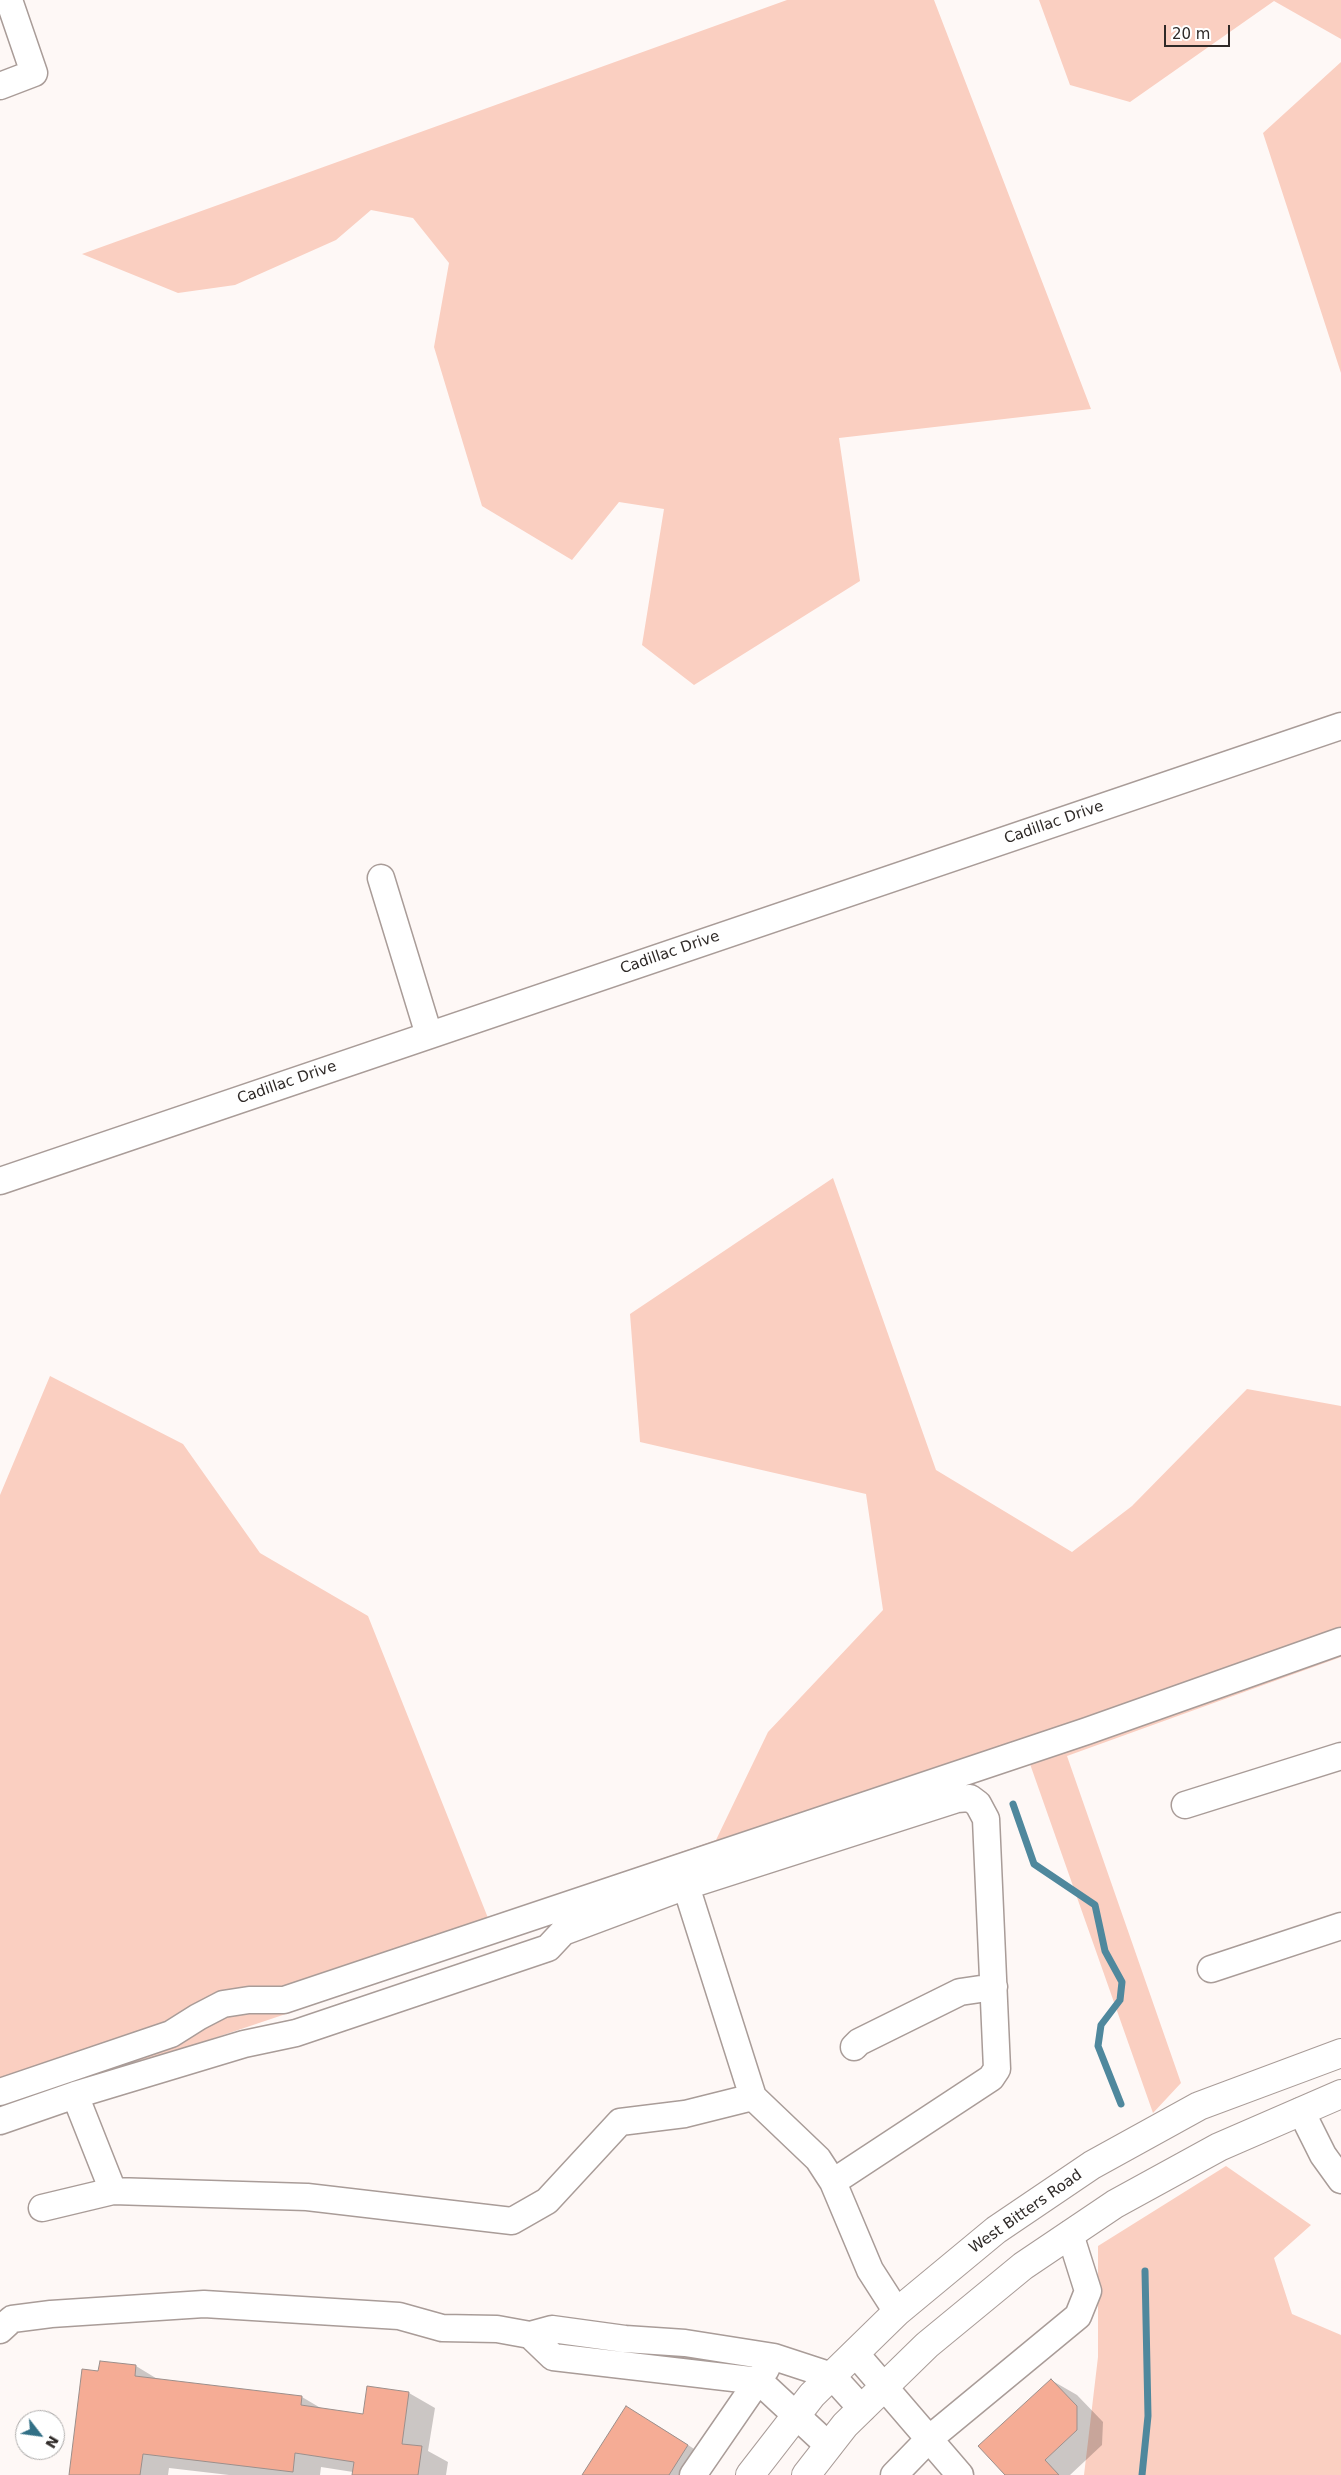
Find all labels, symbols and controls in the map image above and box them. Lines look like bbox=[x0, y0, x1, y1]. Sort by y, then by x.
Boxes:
scale bar bbox=[1166, 15, 1232, 47]
text: 20 m bbox=[1172, 25, 1210, 43]
street label: Cadillac Drive bbox=[1002, 798, 1106, 848]
street label: Cadillac Drive bbox=[618, 928, 722, 978]
street label: Cadillac Drive bbox=[235, 1058, 339, 1108]
street label: West Bitters Road bbox=[966, 2166, 1086, 2258]
north arrow bbox=[15, 2410, 65, 2460]
text: N bbox=[42, 2433, 62, 2451]

